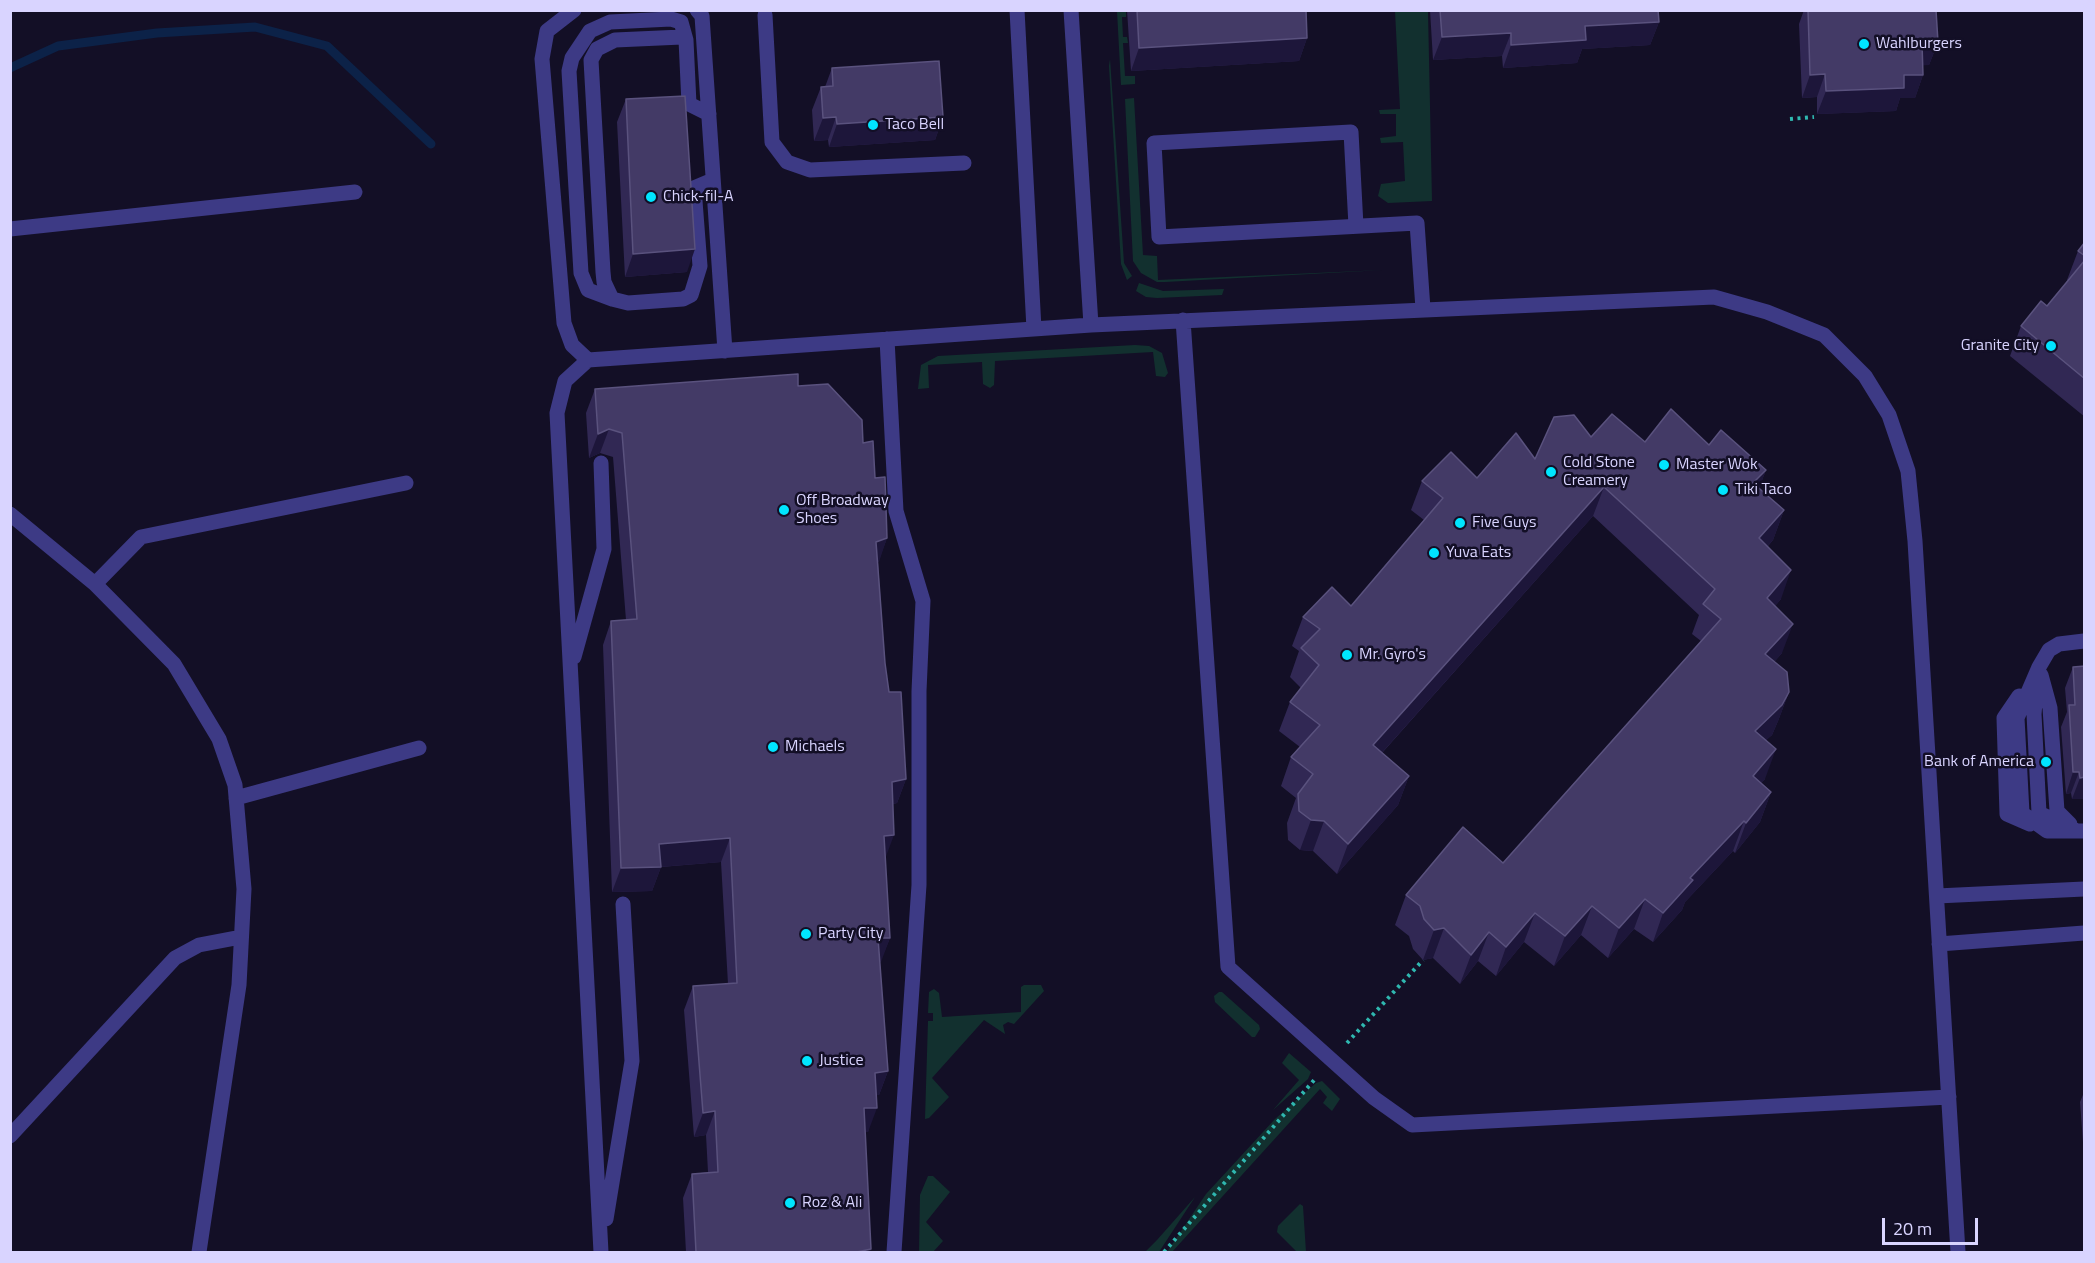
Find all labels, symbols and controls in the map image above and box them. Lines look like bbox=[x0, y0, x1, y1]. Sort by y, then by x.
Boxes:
place label: Wahlburgers bbox=[1876, 34, 1962, 54]
marker: Wahlburgers bbox=[1857, 37, 1871, 51]
place label: Taco Bell bbox=[885, 115, 944, 135]
marker: Taco Bell bbox=[866, 118, 880, 132]
place label: Chick-fil-A bbox=[663, 187, 734, 207]
marker: Chick-fil-A bbox=[644, 190, 658, 204]
place label: Granite City bbox=[1961, 336, 2039, 356]
marker: Granite City bbox=[2044, 339, 2058, 353]
place label: Cold Stone Creamery bbox=[1563, 453, 1635, 491]
place label: Master Wok bbox=[1676, 455, 1758, 475]
marker: Master Wok bbox=[1657, 458, 1671, 472]
marker: Cold Stone Creamery bbox=[1544, 465, 1558, 479]
place label: Tiki Taco bbox=[1735, 480, 1792, 500]
marker: Tiki Taco bbox=[1716, 483, 1730, 497]
place label: Off Broadway Shoes bbox=[796, 491, 889, 529]
marker: Off Broadway Shoes bbox=[777, 503, 791, 517]
place label: Five Guys bbox=[1472, 513, 1536, 533]
marker: Five Guys bbox=[1453, 516, 1467, 530]
place label: Yuva Eats bbox=[1446, 543, 1511, 563]
marker: Yuva Eats bbox=[1427, 546, 1441, 560]
place label: Mr. Gyro's bbox=[1359, 645, 1426, 665]
marker: Mr. Gyro's bbox=[1340, 648, 1354, 662]
place label: Michaels bbox=[785, 737, 845, 757]
marker: Michaels bbox=[766, 740, 780, 754]
place label: Bank of America bbox=[1924, 752, 2034, 772]
marker: Bank of America bbox=[2039, 755, 2053, 769]
place label: Party City bbox=[818, 924, 883, 944]
marker: Party City bbox=[799, 927, 813, 941]
place label: Justice bbox=[819, 1051, 864, 1071]
marker: Justice bbox=[800, 1054, 814, 1068]
place label: Roz & Ali bbox=[802, 1193, 862, 1213]
marker: Roz & Ali bbox=[783, 1196, 797, 1210]
scale bar bbox=[1885, 1206, 1981, 1244]
text: 20 m bbox=[1893, 1215, 1932, 1242]

